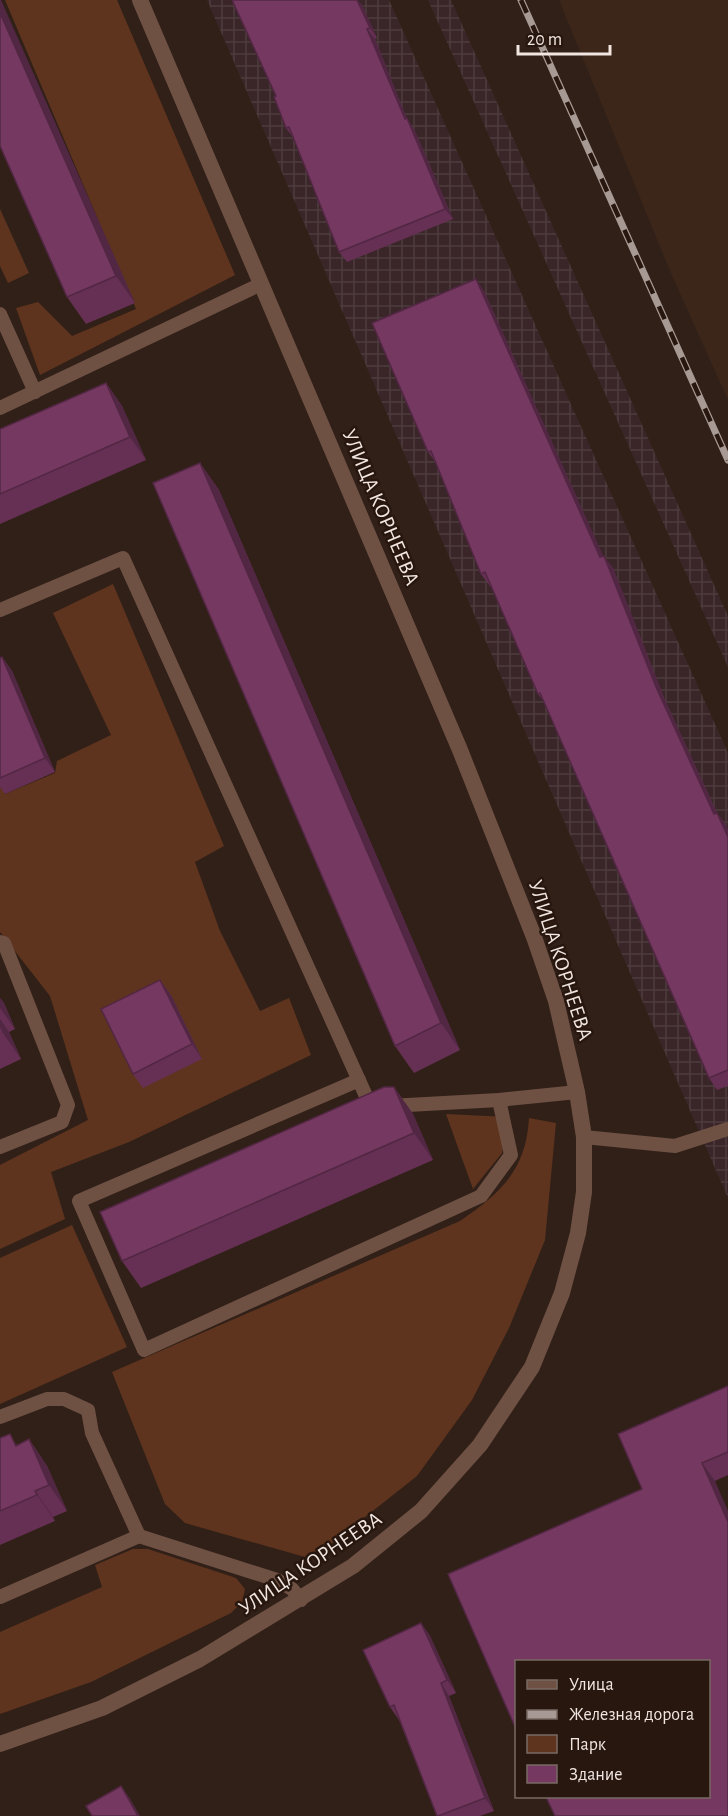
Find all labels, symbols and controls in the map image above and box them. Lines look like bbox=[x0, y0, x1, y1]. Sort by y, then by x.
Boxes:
scale bar bbox=[518, 18, 610, 56]
text: 20 m bbox=[527, 31, 562, 49]
street label: УЛИЦА КОРНЕЕВА bbox=[338, 426, 423, 588]
street label: УЛИЦА КОРНЕЕВА bbox=[525, 877, 596, 1043]
street label: УЛИЦА КОРНЕЕВА bbox=[235, 1508, 385, 1619]
legend bbox=[515, 1660, 710, 1798]
text: Улица bbox=[569, 1676, 614, 1694]
text: Железная дорога bbox=[569, 1706, 694, 1724]
text: Парк bbox=[569, 1736, 607, 1754]
text: Здание bbox=[569, 1766, 623, 1784]

